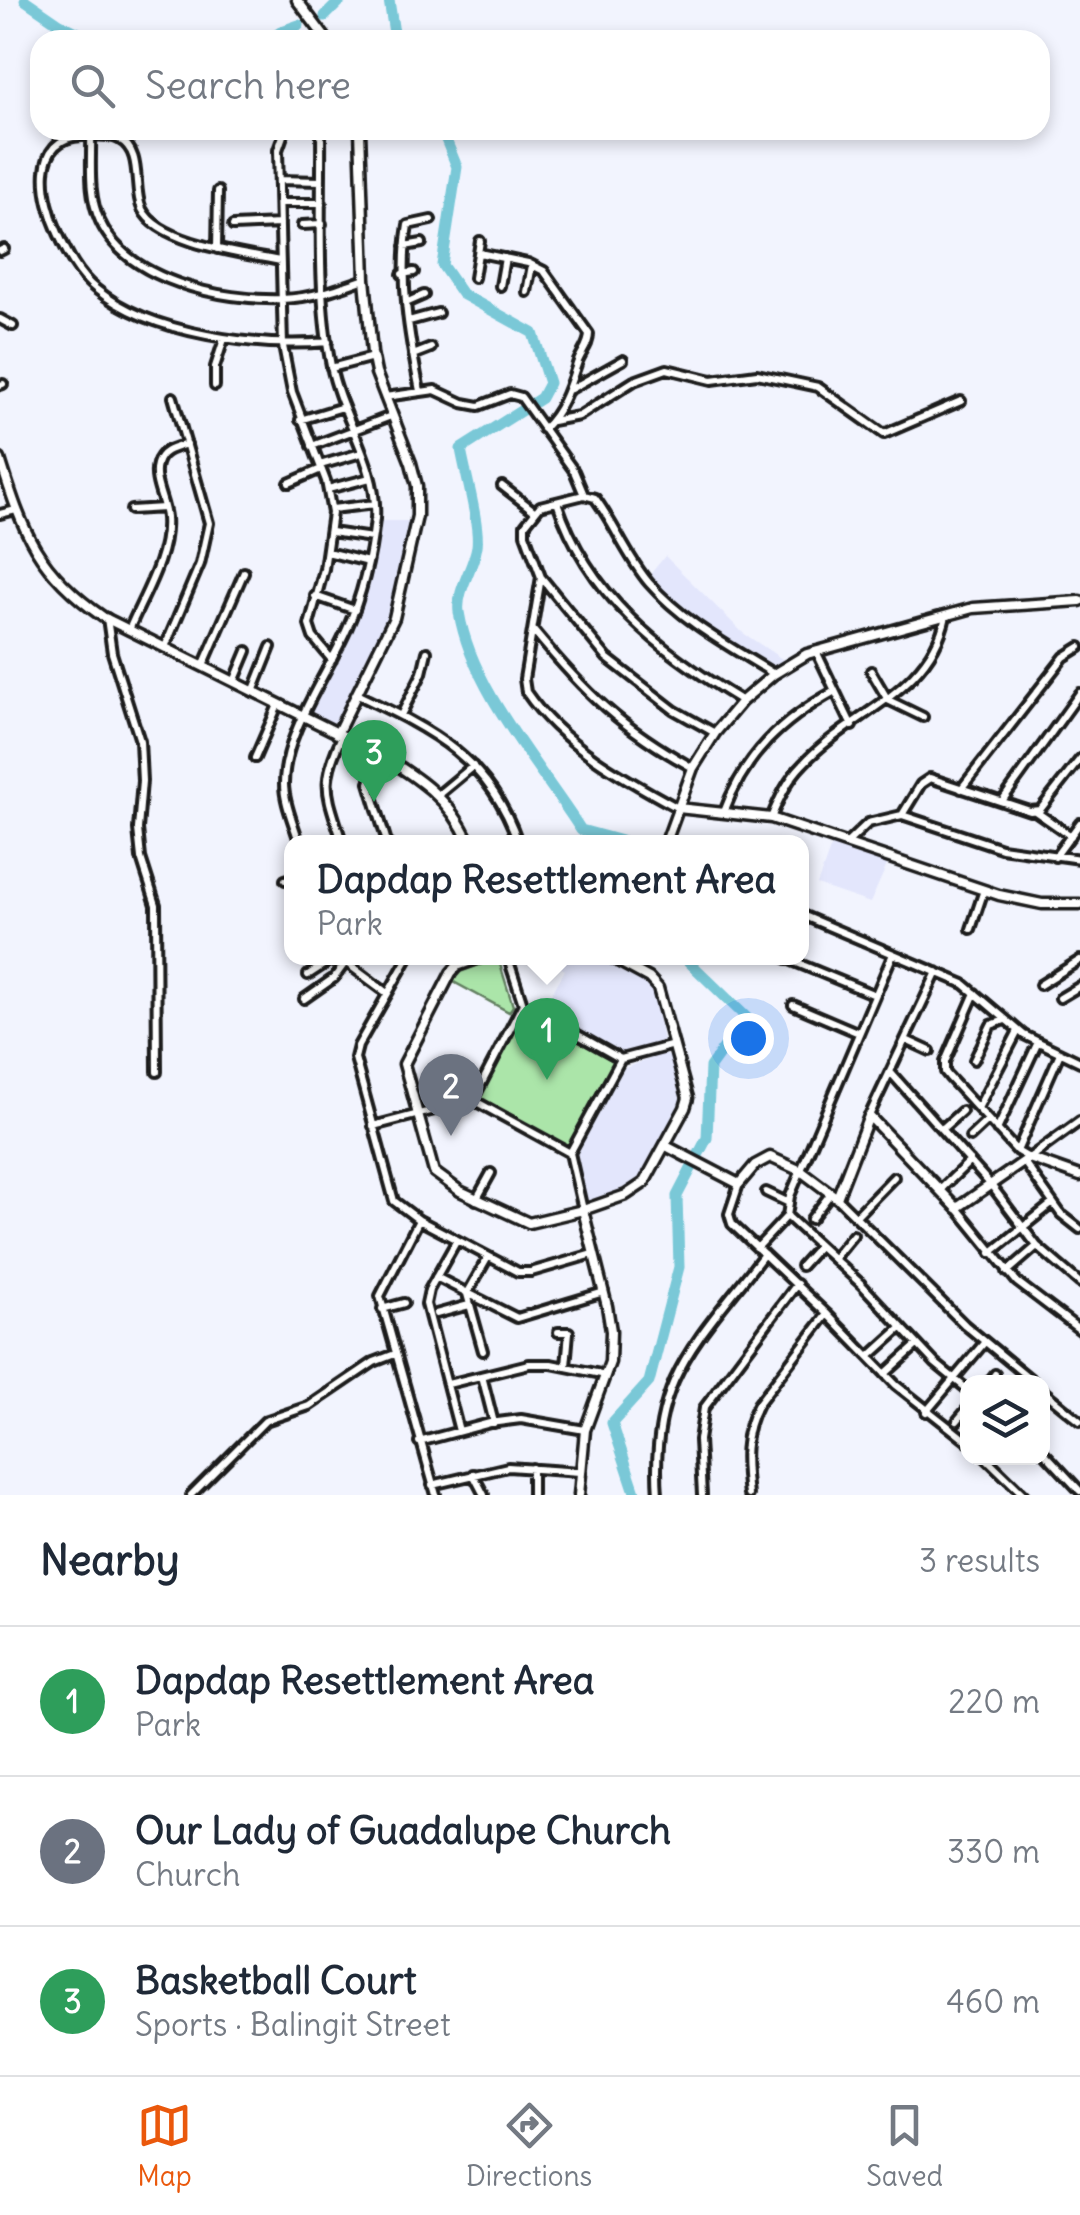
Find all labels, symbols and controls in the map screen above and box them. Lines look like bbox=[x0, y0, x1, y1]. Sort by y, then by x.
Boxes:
search box bbox=[30, 30, 1050, 140]
icon: search bbox=[65, 58, 120, 113]
text: Search here bbox=[145, 62, 351, 109]
pin: 3 bbox=[342, 720, 406, 802]
popup bbox=[284, 835, 809, 965]
text: Dapdap Resettlement Area bbox=[317, 856, 776, 903]
text: Park bbox=[317, 903, 383, 944]
pin: 1 bbox=[514, 998, 580, 1080]
your location bbox=[723, 1013, 774, 1064]
pin: 2 bbox=[418, 1054, 484, 1136]
map controls bbox=[960, 1375, 1050, 1465]
button: layers bbox=[960, 1375, 1050, 1465]
text: Nearby bbox=[40, 1534, 179, 1586]
text: 3 results bbox=[919, 1540, 1040, 1581]
text: Dapdap Resettlement Area bbox=[135, 1657, 595, 1704]
text: 1 bbox=[66, 1681, 79, 1722]
text: 220 m bbox=[948, 1681, 1040, 1722]
text: Park bbox=[135, 1704, 201, 1745]
text: Our Lady of Guadalupe Church bbox=[135, 1807, 671, 1854]
text: 2 bbox=[64, 1831, 81, 1872]
text: 330 m bbox=[947, 1831, 1040, 1872]
text: Church bbox=[135, 1854, 241, 1895]
text: Basketball Court bbox=[135, 1957, 416, 2004]
text: 3 bbox=[63, 1981, 82, 2022]
text: 460 m bbox=[946, 1981, 1040, 2022]
text: Sports · Balingit Street bbox=[135, 2004, 451, 2045]
tab: Map bbox=[137, 2098, 192, 2194]
tab: Directions bbox=[466, 2098, 592, 2194]
tab: Saved bbox=[866, 2098, 943, 2194]

